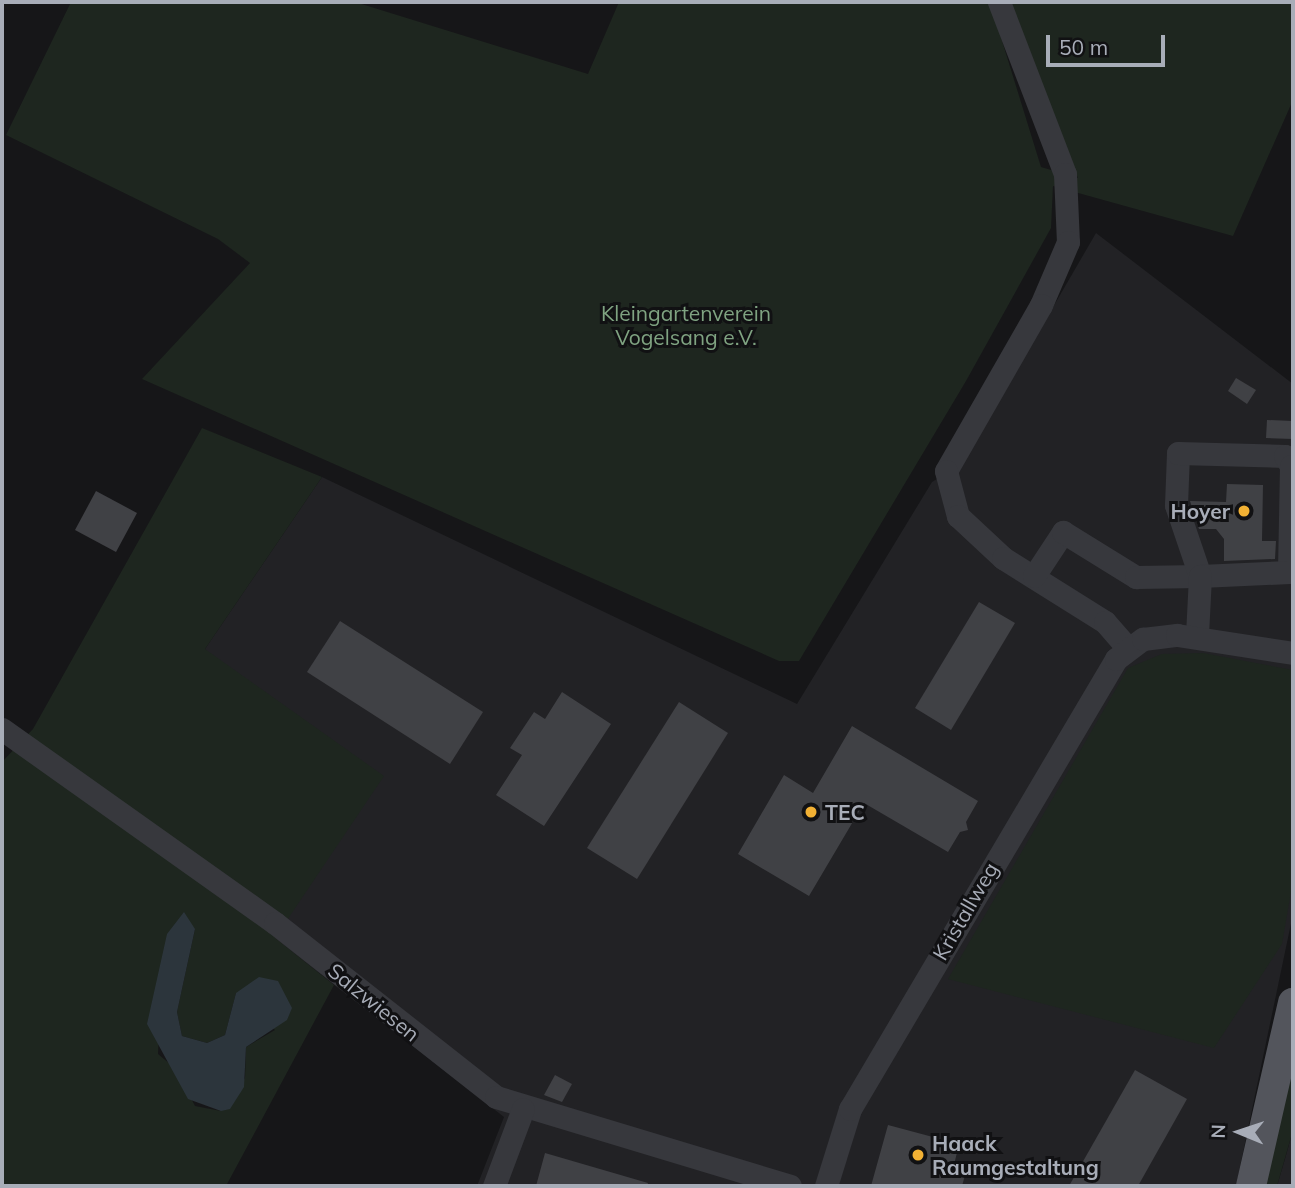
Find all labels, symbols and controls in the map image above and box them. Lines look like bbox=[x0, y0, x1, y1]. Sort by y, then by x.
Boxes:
scale bar bbox=[1050, 21, 1169, 65]
text: 50 m bbox=[1059, 34, 1108, 60]
park label: Kleingartenverein Vogelsang e.V. bbox=[601, 300, 771, 350]
place label: Hoyer bbox=[1171, 498, 1230, 524]
marker: Hoyer bbox=[1236, 503, 1252, 519]
place label: TEC bbox=[825, 799, 865, 825]
marker: TEC bbox=[803, 804, 819, 820]
street label: Kristallweg bbox=[927, 858, 1003, 964]
street label: Salzwiesen bbox=[323, 958, 425, 1046]
north arrow bbox=[1204, 1097, 1274, 1167]
text: N bbox=[1206, 1124, 1230, 1139]
place label: Haack Raumgestaltung bbox=[932, 1130, 1099, 1180]
marker: Haack Raumgestaltung bbox=[910, 1147, 926, 1163]

